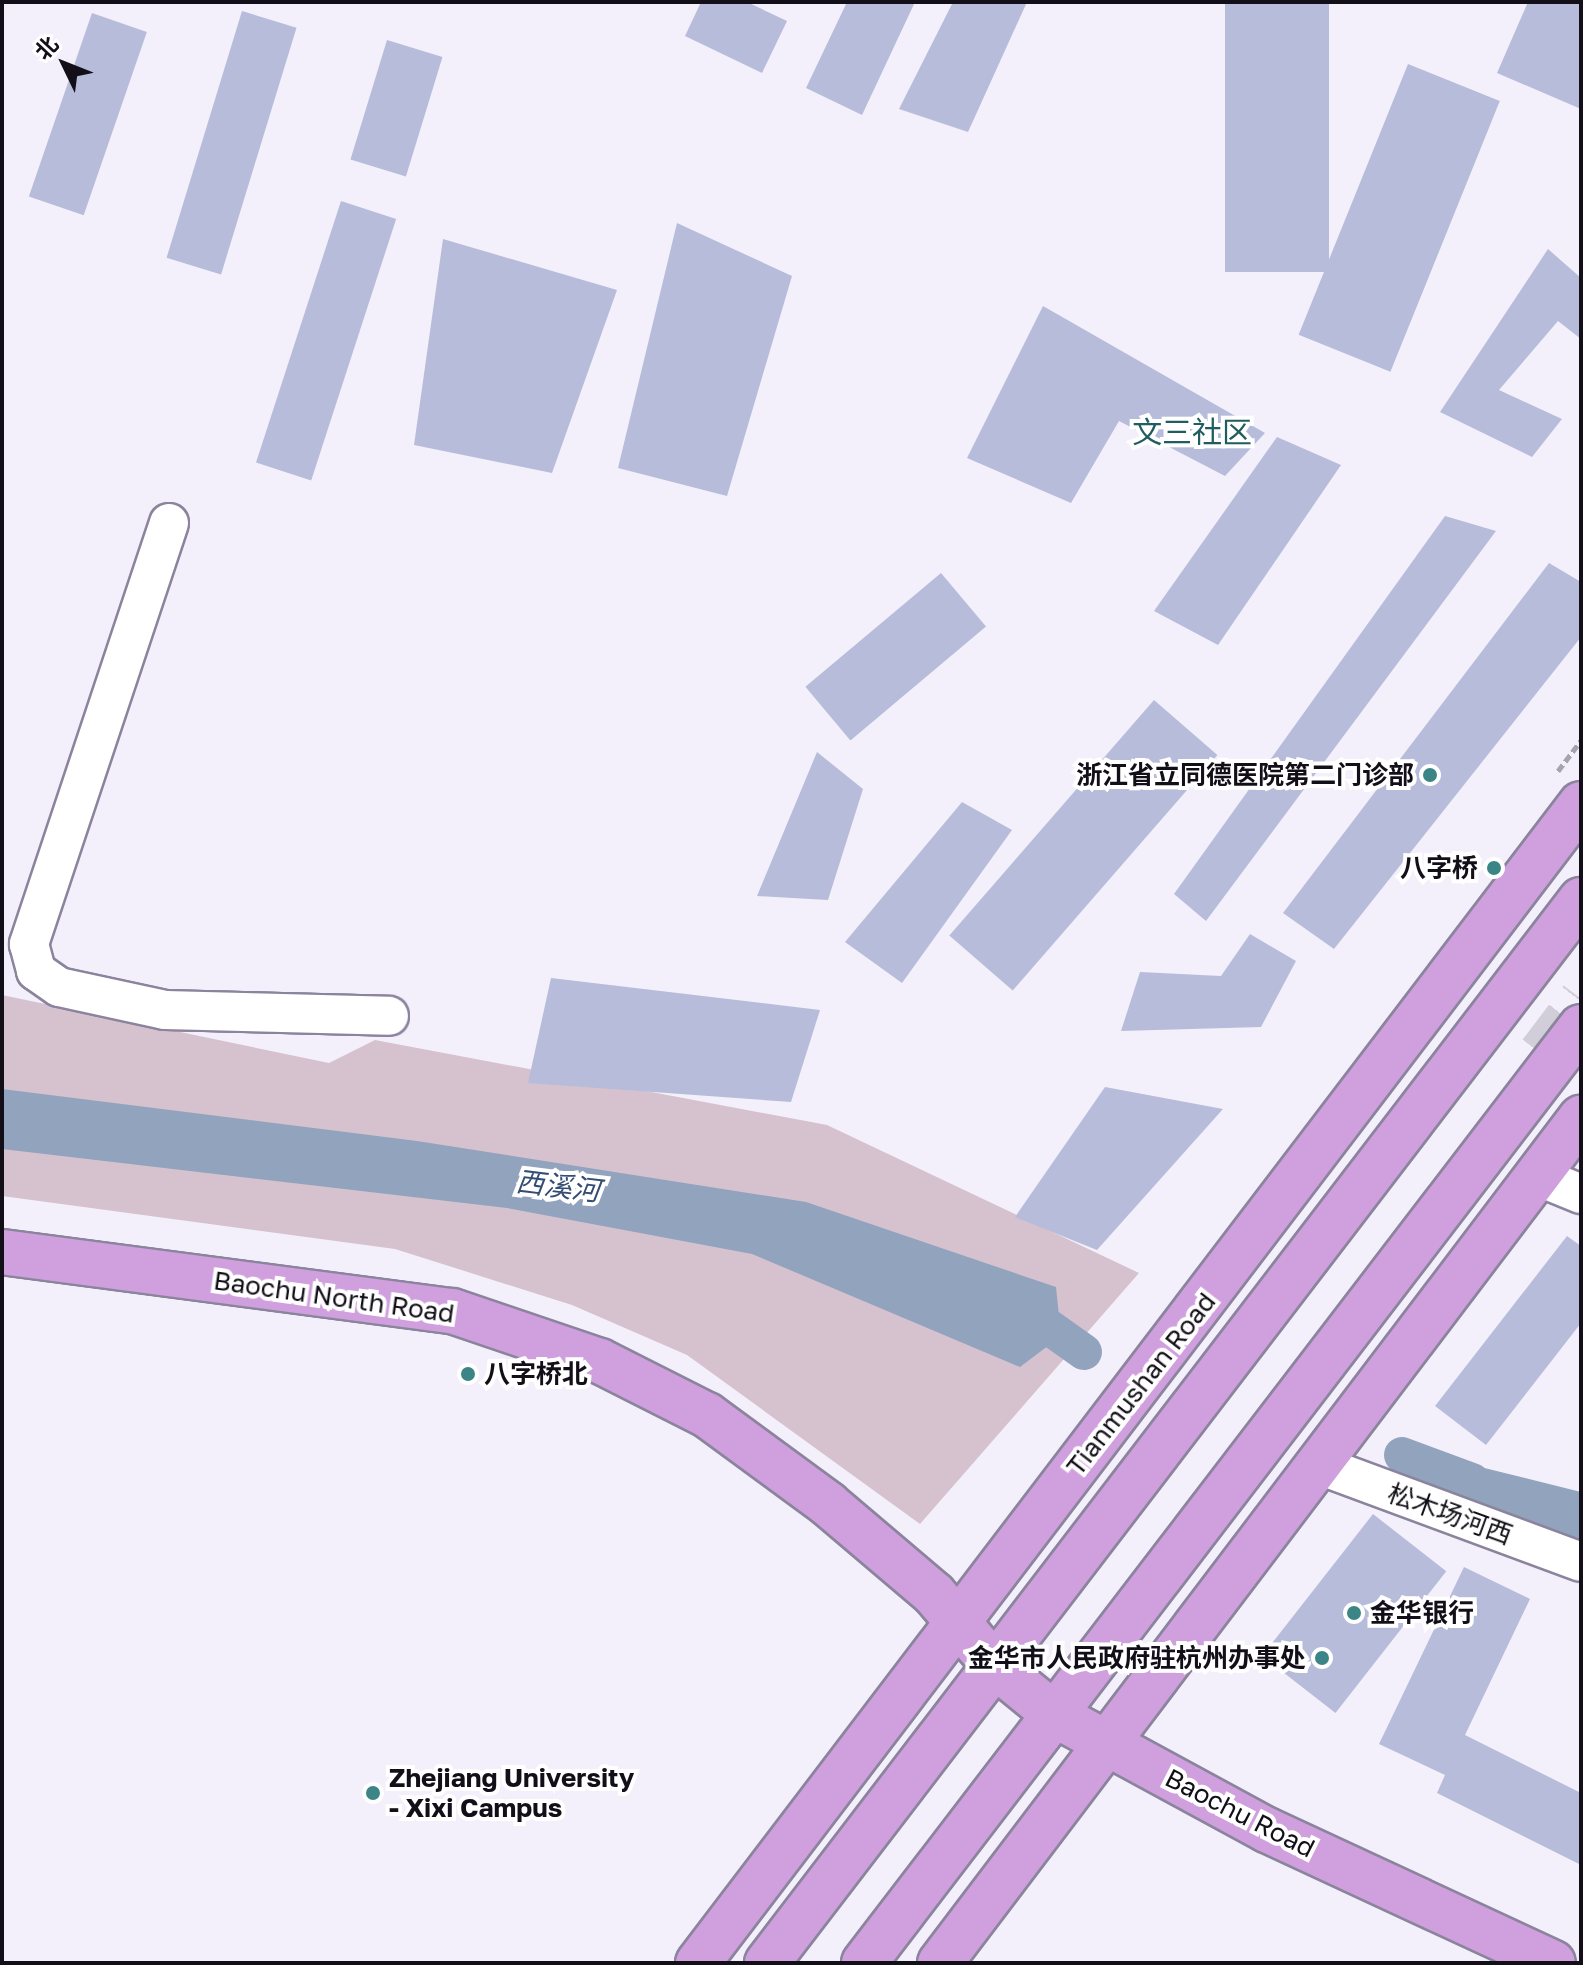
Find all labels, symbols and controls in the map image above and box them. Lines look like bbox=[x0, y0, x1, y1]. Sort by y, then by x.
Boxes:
north arrow bbox=[24, 24, 104, 104]
text: 北 bbox=[29, 30, 63, 65]
district label: 文三社区 bbox=[1132, 414, 1252, 450]
place label: 浙江省立同德医院第二门诊部 bbox=[1076, 759, 1414, 791]
marker: 浙江省立同德医院第二门诊部 bbox=[1421, 766, 1439, 784]
place label: 八字桥 bbox=[1400, 852, 1478, 884]
marker: 八字桥 bbox=[1485, 859, 1503, 877]
water label: 西溪河 bbox=[514, 1164, 602, 1208]
street label: Baochu North Road bbox=[212, 1265, 456, 1329]
street label: Tianmushan Road bbox=[1060, 1286, 1222, 1482]
place label: 八字桥北 bbox=[484, 1358, 588, 1390]
marker: 八字桥北 bbox=[459, 1365, 477, 1383]
street label: 松木场河西 bbox=[1384, 1477, 1516, 1551]
place label: 金华银行 bbox=[1370, 1597, 1474, 1629]
marker: 金华银行 bbox=[1345, 1604, 1363, 1622]
place label: 金华市人民政府驻杭州办事处 bbox=[968, 1642, 1306, 1674]
marker: 金华市人民政府驻杭州办事处 bbox=[1313, 1649, 1331, 1667]
place label: Zhejiang University - Xixi Campus bbox=[389, 1762, 634, 1824]
street label: Baochu Road bbox=[1160, 1762, 1320, 1864]
marker: Zhejiang University - Xixi Campus bbox=[364, 1784, 382, 1802]

